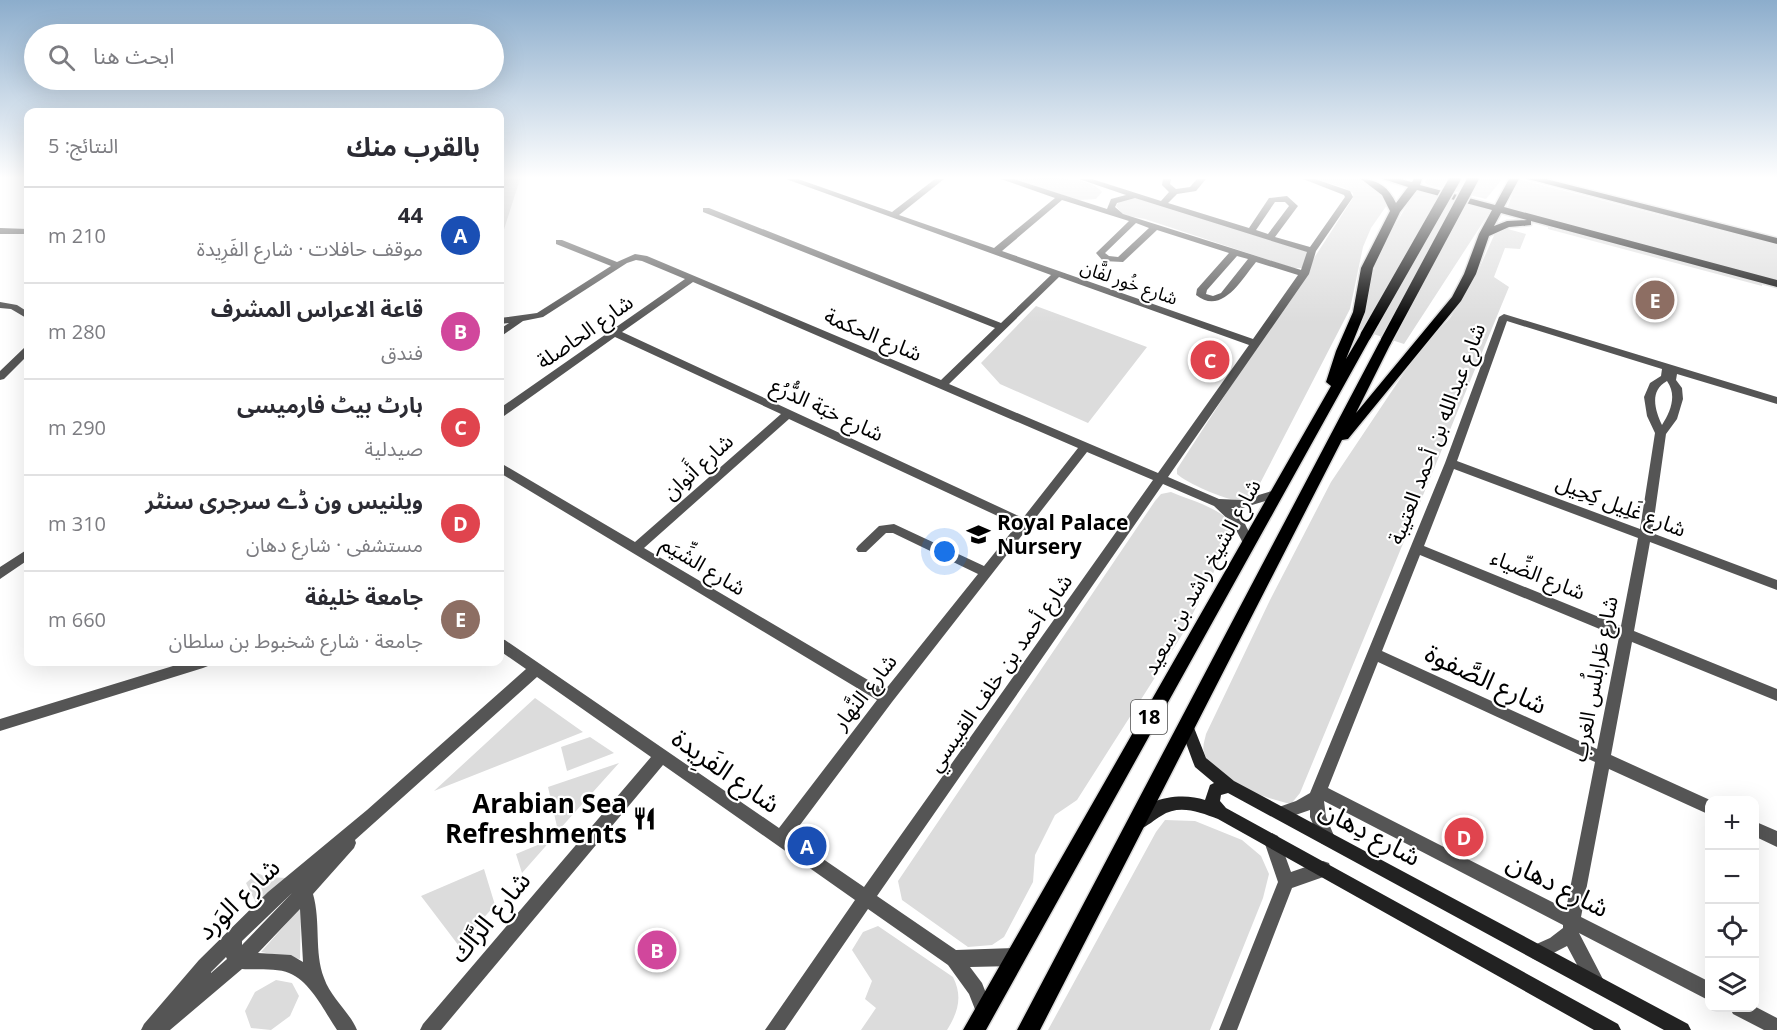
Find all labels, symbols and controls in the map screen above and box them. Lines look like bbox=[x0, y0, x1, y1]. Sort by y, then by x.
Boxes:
search box bbox=[24, 24, 504, 90]
text: ابحث هنا bbox=[93, 40, 175, 70]
icon: search bbox=[45, 41, 78, 74]
text: بالقرب منك bbox=[346, 128, 480, 164]
text: النتائج: 5 bbox=[48, 132, 118, 159]
text: 44 bbox=[398, 199, 423, 229]
text: 210 m bbox=[48, 222, 106, 249]
text: A bbox=[454, 222, 467, 249]
text: موقف حافلات · شارع الفَرِيدة bbox=[197, 235, 423, 262]
street label: شارع خُور لفَّان bbox=[1077, 253, 1182, 313]
pin: E bbox=[1636, 278, 1674, 322]
street label: شارع الحاصلة bbox=[531, 288, 639, 376]
text: قاعة الاعراس المشرف bbox=[211, 293, 423, 323]
street label: شارع الحكمة bbox=[820, 301, 926, 369]
text: 280 m bbox=[48, 318, 106, 345]
text: B bbox=[454, 318, 467, 345]
street label: شارع عبدالله بن أحمد العتيبة bbox=[1381, 319, 1493, 549]
pin: C bbox=[1190, 338, 1230, 382]
text: فندق bbox=[381, 339, 423, 366]
street label: شارع خبَة الدُّرُع bbox=[766, 371, 888, 449]
text: ہارٹ بیٹ فارمیسی bbox=[237, 389, 423, 419]
text: 290 m bbox=[48, 414, 106, 441]
text: C bbox=[454, 414, 467, 441]
street label: شارع أَنوان bbox=[654, 425, 740, 507]
text: صيدلية bbox=[364, 435, 423, 462]
street label: شارع غَلِيل كِحِيل bbox=[1552, 467, 1690, 545]
street label: شارع الشيخ راشد بن سعيد bbox=[1136, 474, 1268, 680]
text: ویلنیس ون ڈے سرجری سنٹر bbox=[145, 485, 423, 515]
place label: Royal Palace Nursery bbox=[997, 508, 1129, 560]
text: 310 m bbox=[48, 510, 106, 537]
text: D bbox=[453, 510, 468, 537]
school or university icon: Royal Palace Nursery bbox=[966, 522, 992, 548]
street label: شارع الشِّيَم bbox=[655, 526, 753, 603]
text: مستشفى · شارع دهان bbox=[246, 531, 423, 558]
your location bbox=[930, 537, 959, 566]
street label: شارع الضِّياء bbox=[1486, 540, 1590, 608]
street label: شارع أحمد بن خلف القبيسي bbox=[920, 568, 1080, 778]
text: جامعة خليفة bbox=[305, 581, 423, 611]
street label: شارع طَرابلُس الغرب bbox=[1564, 594, 1626, 764]
text: 660 m bbox=[48, 606, 106, 633]
text: E bbox=[455, 606, 466, 633]
text: جامعة · شارع شخبوط بن سلطان bbox=[169, 627, 423, 654]
street label: شارع الصَّفوة bbox=[1419, 634, 1553, 724]
street label: شارع النَّهار bbox=[825, 648, 904, 737]
road number: 18 bbox=[1131, 700, 1167, 734]
street label: شارع الفَرِيدة bbox=[664, 720, 788, 823]
place label: Arabian Sea Refreshments bbox=[445, 785, 627, 851]
street label: شارع دِهان bbox=[1312, 790, 1428, 876]
map controls bbox=[1705, 796, 1759, 1012]
button: + bbox=[1705, 796, 1759, 850]
restaurant icon: Arabian Sea Refreshments bbox=[632, 806, 658, 832]
pin: D bbox=[1444, 814, 1484, 860]
pin: A bbox=[788, 824, 826, 868]
street label: شارع دهان bbox=[1500, 843, 1616, 927]
street label: شارع الوَرد bbox=[187, 849, 289, 949]
button: − bbox=[1705, 850, 1759, 904]
street label: شارع الرَّاك bbox=[440, 863, 540, 971]
button: locate bbox=[1705, 904, 1759, 958]
pin: B bbox=[638, 928, 676, 972]
button: layers bbox=[1705, 958, 1759, 1012]

